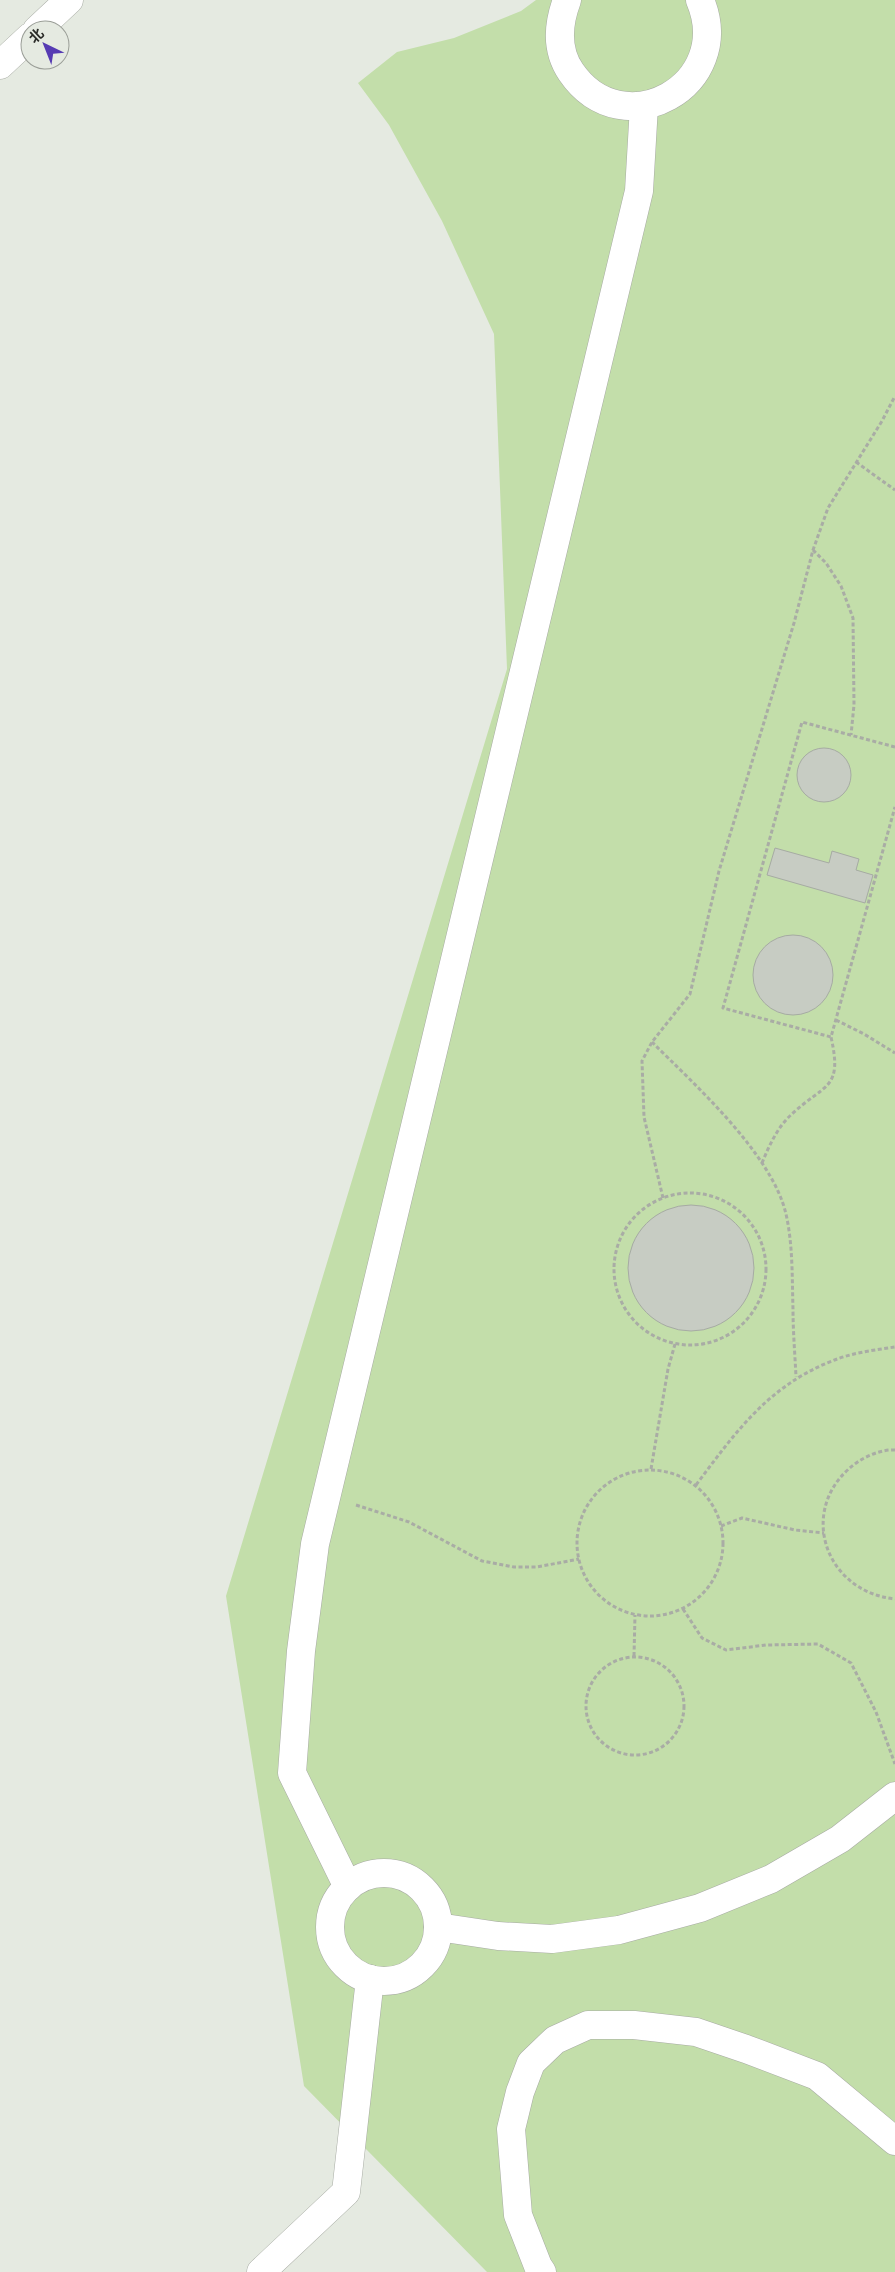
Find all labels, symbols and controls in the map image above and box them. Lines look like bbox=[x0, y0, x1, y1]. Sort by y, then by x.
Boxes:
north arrow bbox=[20, 20, 70, 70]
text: 北 bbox=[26, 25, 47, 47]

